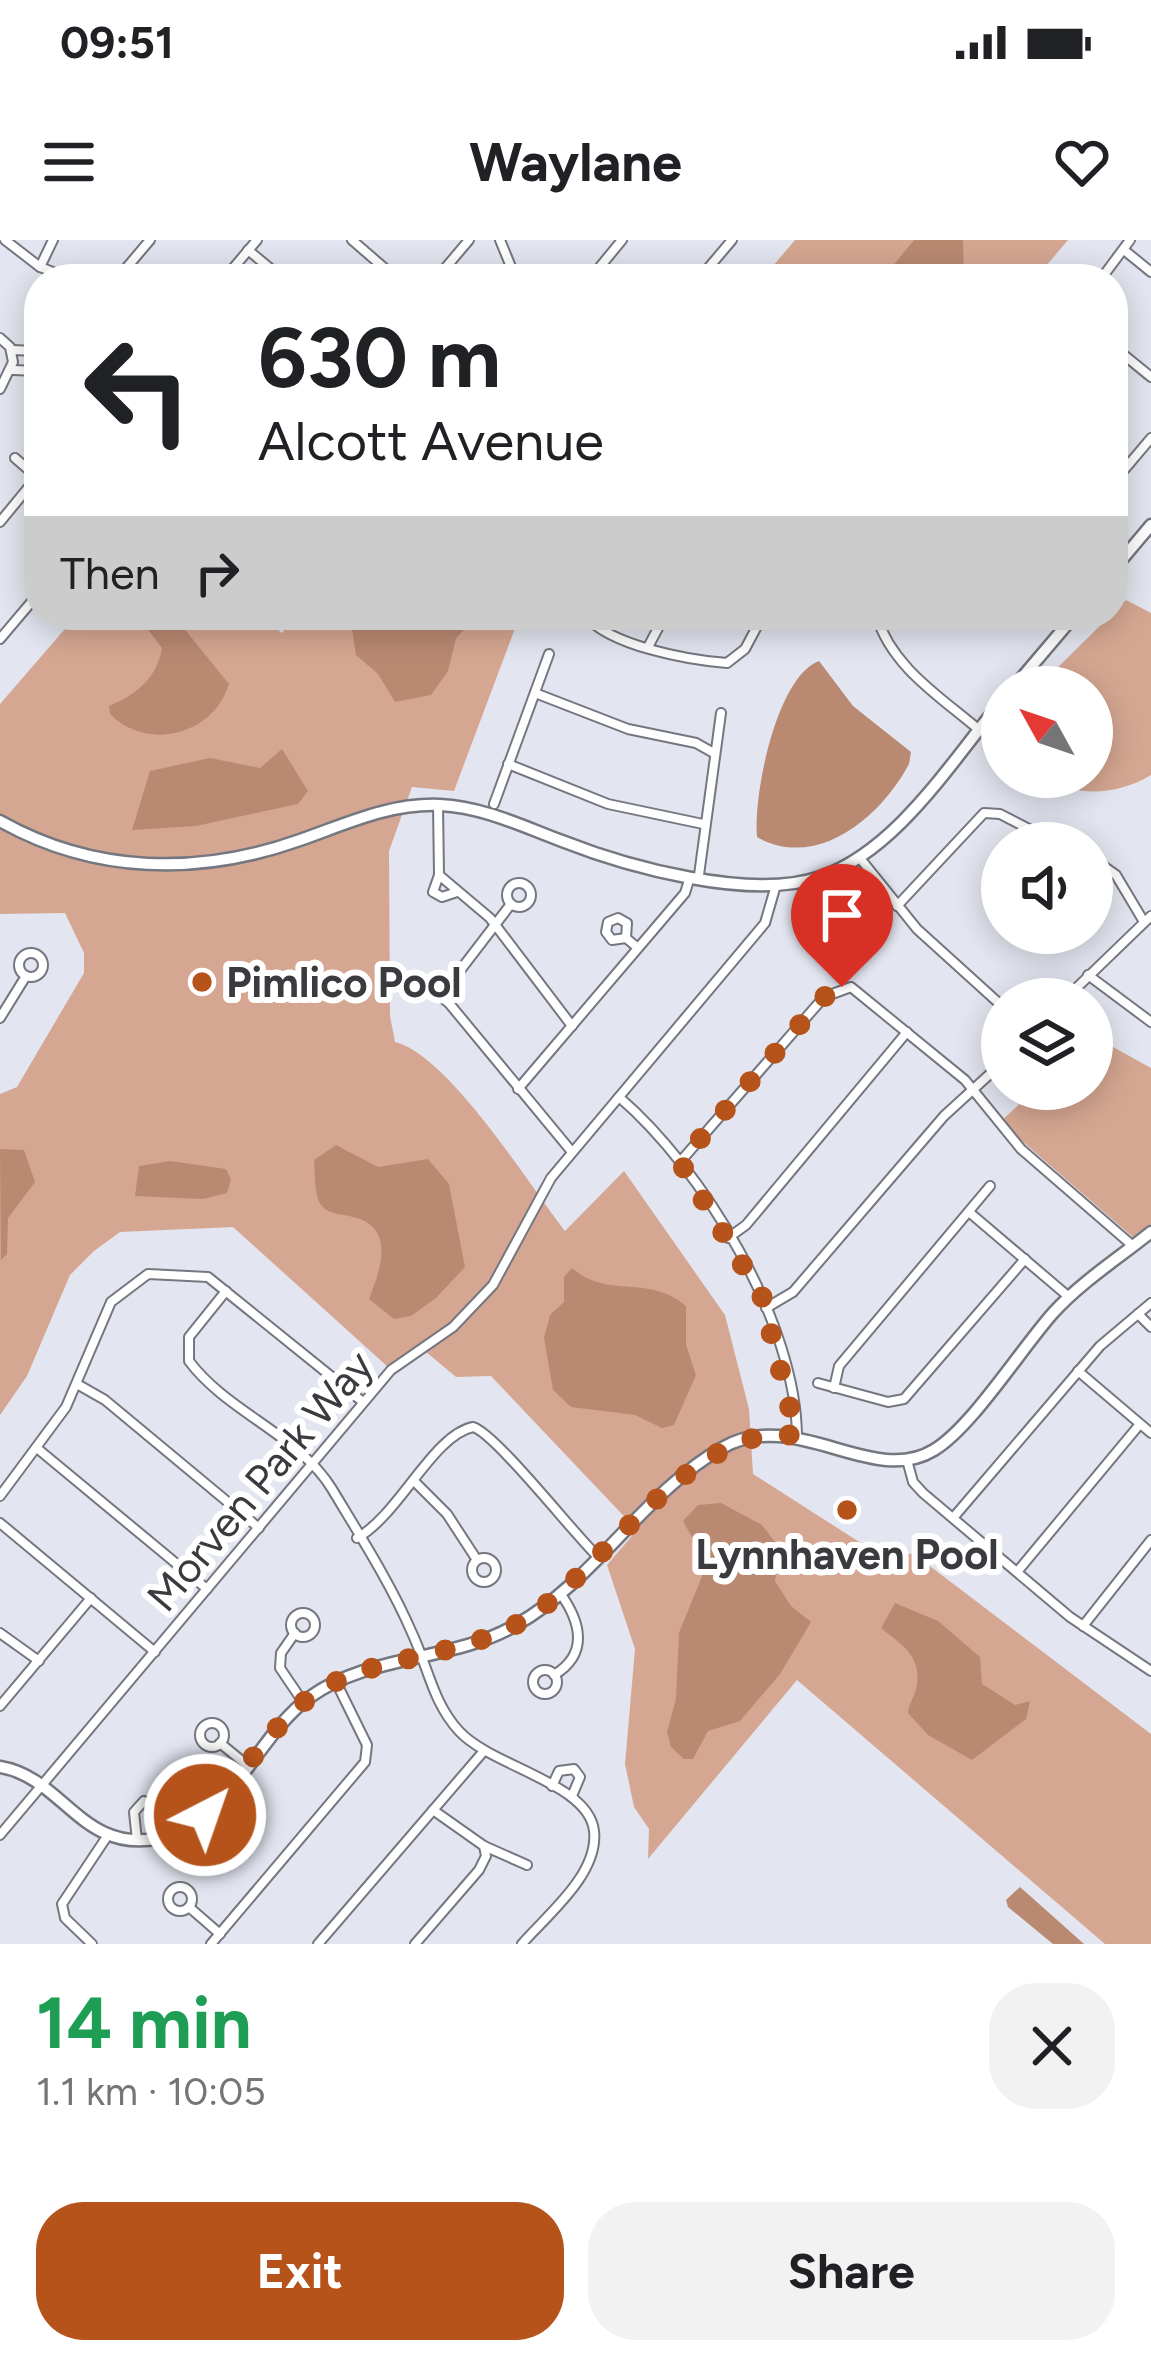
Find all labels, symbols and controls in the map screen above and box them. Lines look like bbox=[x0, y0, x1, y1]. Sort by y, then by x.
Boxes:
text: 09:51 bbox=[60, 15, 174, 69]
icon: menu bbox=[36, 129, 102, 195]
icon: heart bbox=[1049, 129, 1115, 195]
text: Waylane bbox=[469, 130, 682, 195]
text: 630 m bbox=[258, 307, 501, 408]
icon: left bbox=[60, 312, 216, 468]
text: Alcott Avenue bbox=[258, 409, 604, 474]
icon: right bbox=[184, 540, 250, 606]
text: Then bbox=[60, 546, 160, 600]
north arrow bbox=[981, 666, 1113, 798]
map controls bbox=[981, 666, 1113, 1110]
button: sound bbox=[981, 822, 1113, 954]
pin bbox=[791, 864, 893, 987]
icon: arrive bbox=[809, 882, 875, 948]
place label: Pimlico Pool bbox=[226, 957, 462, 1008]
marker: Pimlico Pool bbox=[189, 969, 215, 995]
button: layers bbox=[981, 978, 1113, 1110]
street label: Morven Park Way bbox=[136, 1340, 384, 1622]
marker: Lynnhaven Pool bbox=[834, 1497, 860, 1523]
place label: Lynnhaven Pool bbox=[695, 1529, 999, 1580]
position arrow bbox=[142, 1752, 268, 1878]
text: 14 min bbox=[36, 1980, 252, 2066]
button: close bbox=[989, 1983, 1115, 2109]
text: 1.1 km · 10:05 bbox=[36, 2068, 266, 2115]
button: Exit bbox=[36, 2202, 564, 2340]
button: Share bbox=[588, 2202, 1115, 2340]

